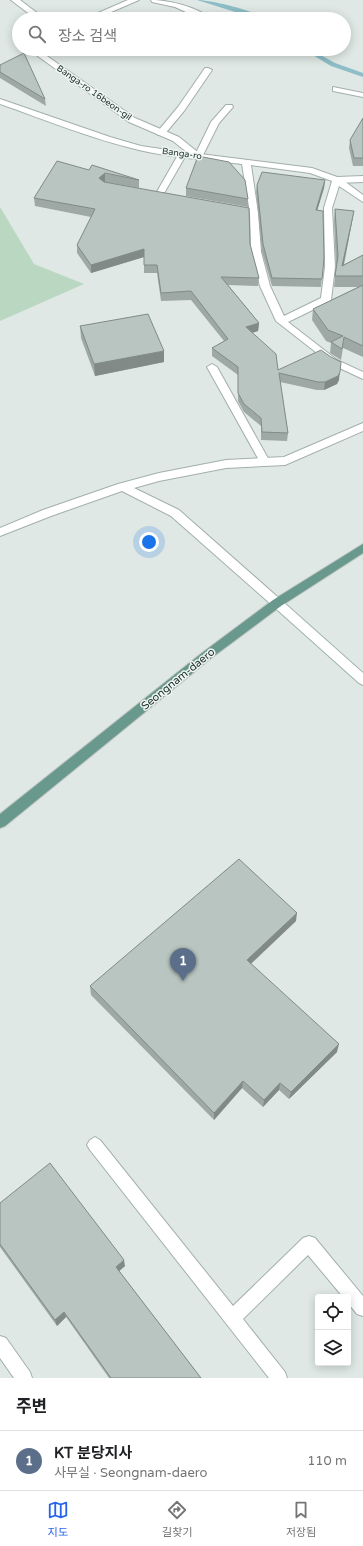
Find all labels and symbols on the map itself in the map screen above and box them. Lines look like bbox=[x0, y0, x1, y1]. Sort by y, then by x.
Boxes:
street label: Banga-ro 16beon-gil bbox=[54, 63, 134, 123]
street label: Banga-ro bbox=[161, 146, 203, 162]
your location bbox=[139, 532, 159, 552]
street label: Seongnam-daero bbox=[139, 645, 218, 713]
pin: 1 bbox=[170, 948, 196, 981]

